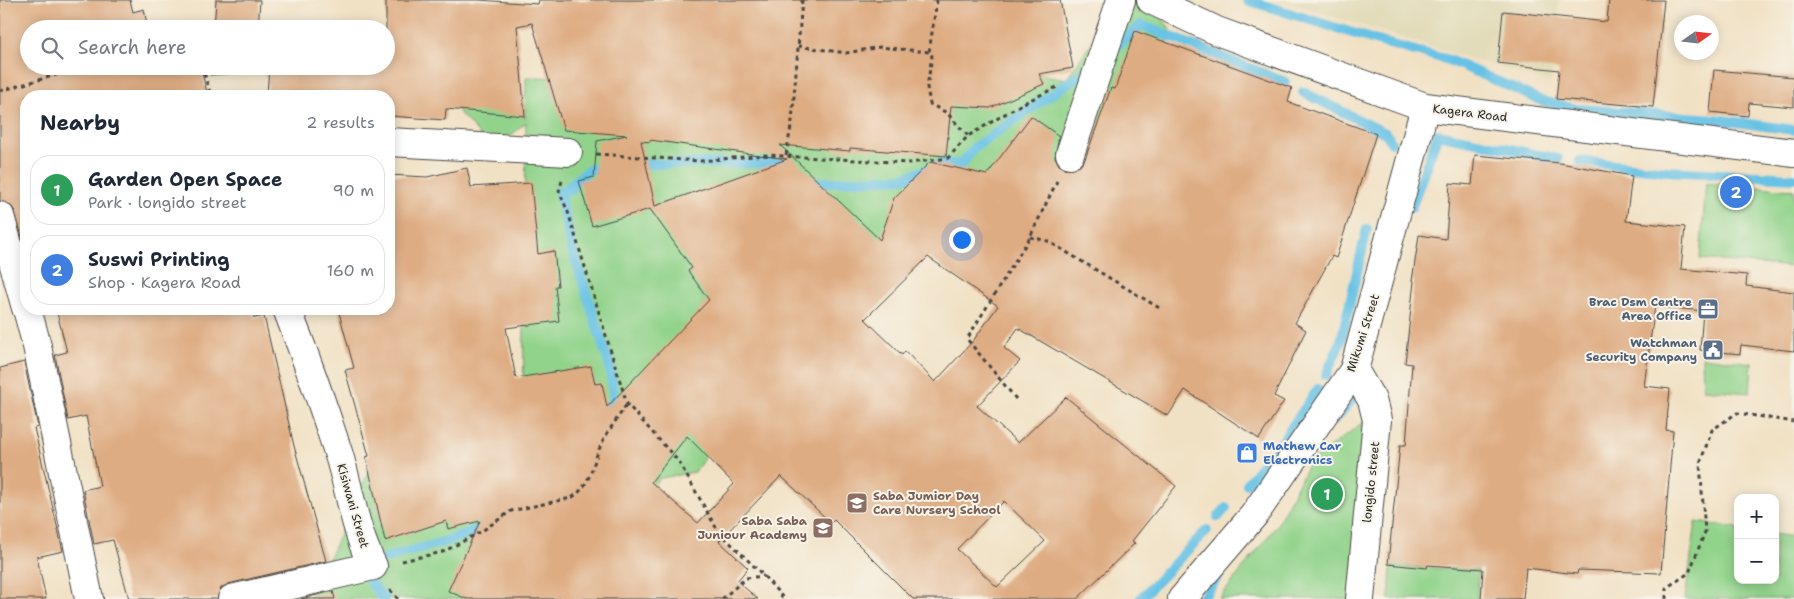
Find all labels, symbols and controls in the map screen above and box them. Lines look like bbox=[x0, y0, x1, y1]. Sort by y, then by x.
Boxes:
north arrow bbox=[1674, 15, 1719, 60]
search box bbox=[20, 20, 395, 75]
icon: search bbox=[38, 34, 66, 62]
text: Search here bbox=[78, 35, 187, 60]
street label: Kagera Road bbox=[1432, 100, 1509, 126]
text: Nearby bbox=[40, 109, 120, 137]
text: 2 results bbox=[306, 112, 375, 133]
text: Garden Open Space bbox=[88, 167, 282, 192]
pin: 2 bbox=[1720, 173, 1752, 211]
text: 1 bbox=[53, 180, 61, 201]
text: 90 m bbox=[333, 180, 374, 201]
text: Park · longido street bbox=[88, 192, 247, 213]
your location bbox=[949, 227, 975, 253]
text: Suswi Printing bbox=[88, 247, 230, 272]
text: 2 bbox=[51, 260, 63, 281]
text: 160 m bbox=[327, 260, 374, 281]
text: Shop · Kagera Road bbox=[88, 272, 241, 293]
street label: Mikumi Street bbox=[1343, 292, 1383, 374]
place label: Brac Dsm Centre Area Office bbox=[1589, 294, 1692, 324]
office icon: Brac Dsm Centre Area Office bbox=[1696, 297, 1720, 321]
place label: Watchman Security Company bbox=[1586, 335, 1697, 365]
public building icon: Watchman Security Company bbox=[1701, 338, 1725, 362]
place label: Mathew Car Electronics bbox=[1263, 438, 1342, 468]
shop icon: Mathew Car Electronics bbox=[1235, 441, 1259, 465]
street label: longido street bbox=[1359, 441, 1383, 523]
street label: Kisiwani Street bbox=[333, 462, 373, 550]
pin: 1 bbox=[1311, 475, 1343, 513]
place label: Saba Jumior Day Care Nursery School bbox=[873, 488, 1001, 518]
school or university icon: Saba Jumior Day Care Nursery School bbox=[845, 491, 869, 515]
map controls bbox=[1734, 494, 1779, 584]
button: + bbox=[1734, 494, 1779, 539]
place label: Saba Saba Juniour Academy bbox=[697, 513, 808, 543]
school or university icon: Saba Saba Juniour Academy bbox=[811, 516, 835, 540]
button: − bbox=[1734, 539, 1779, 584]

